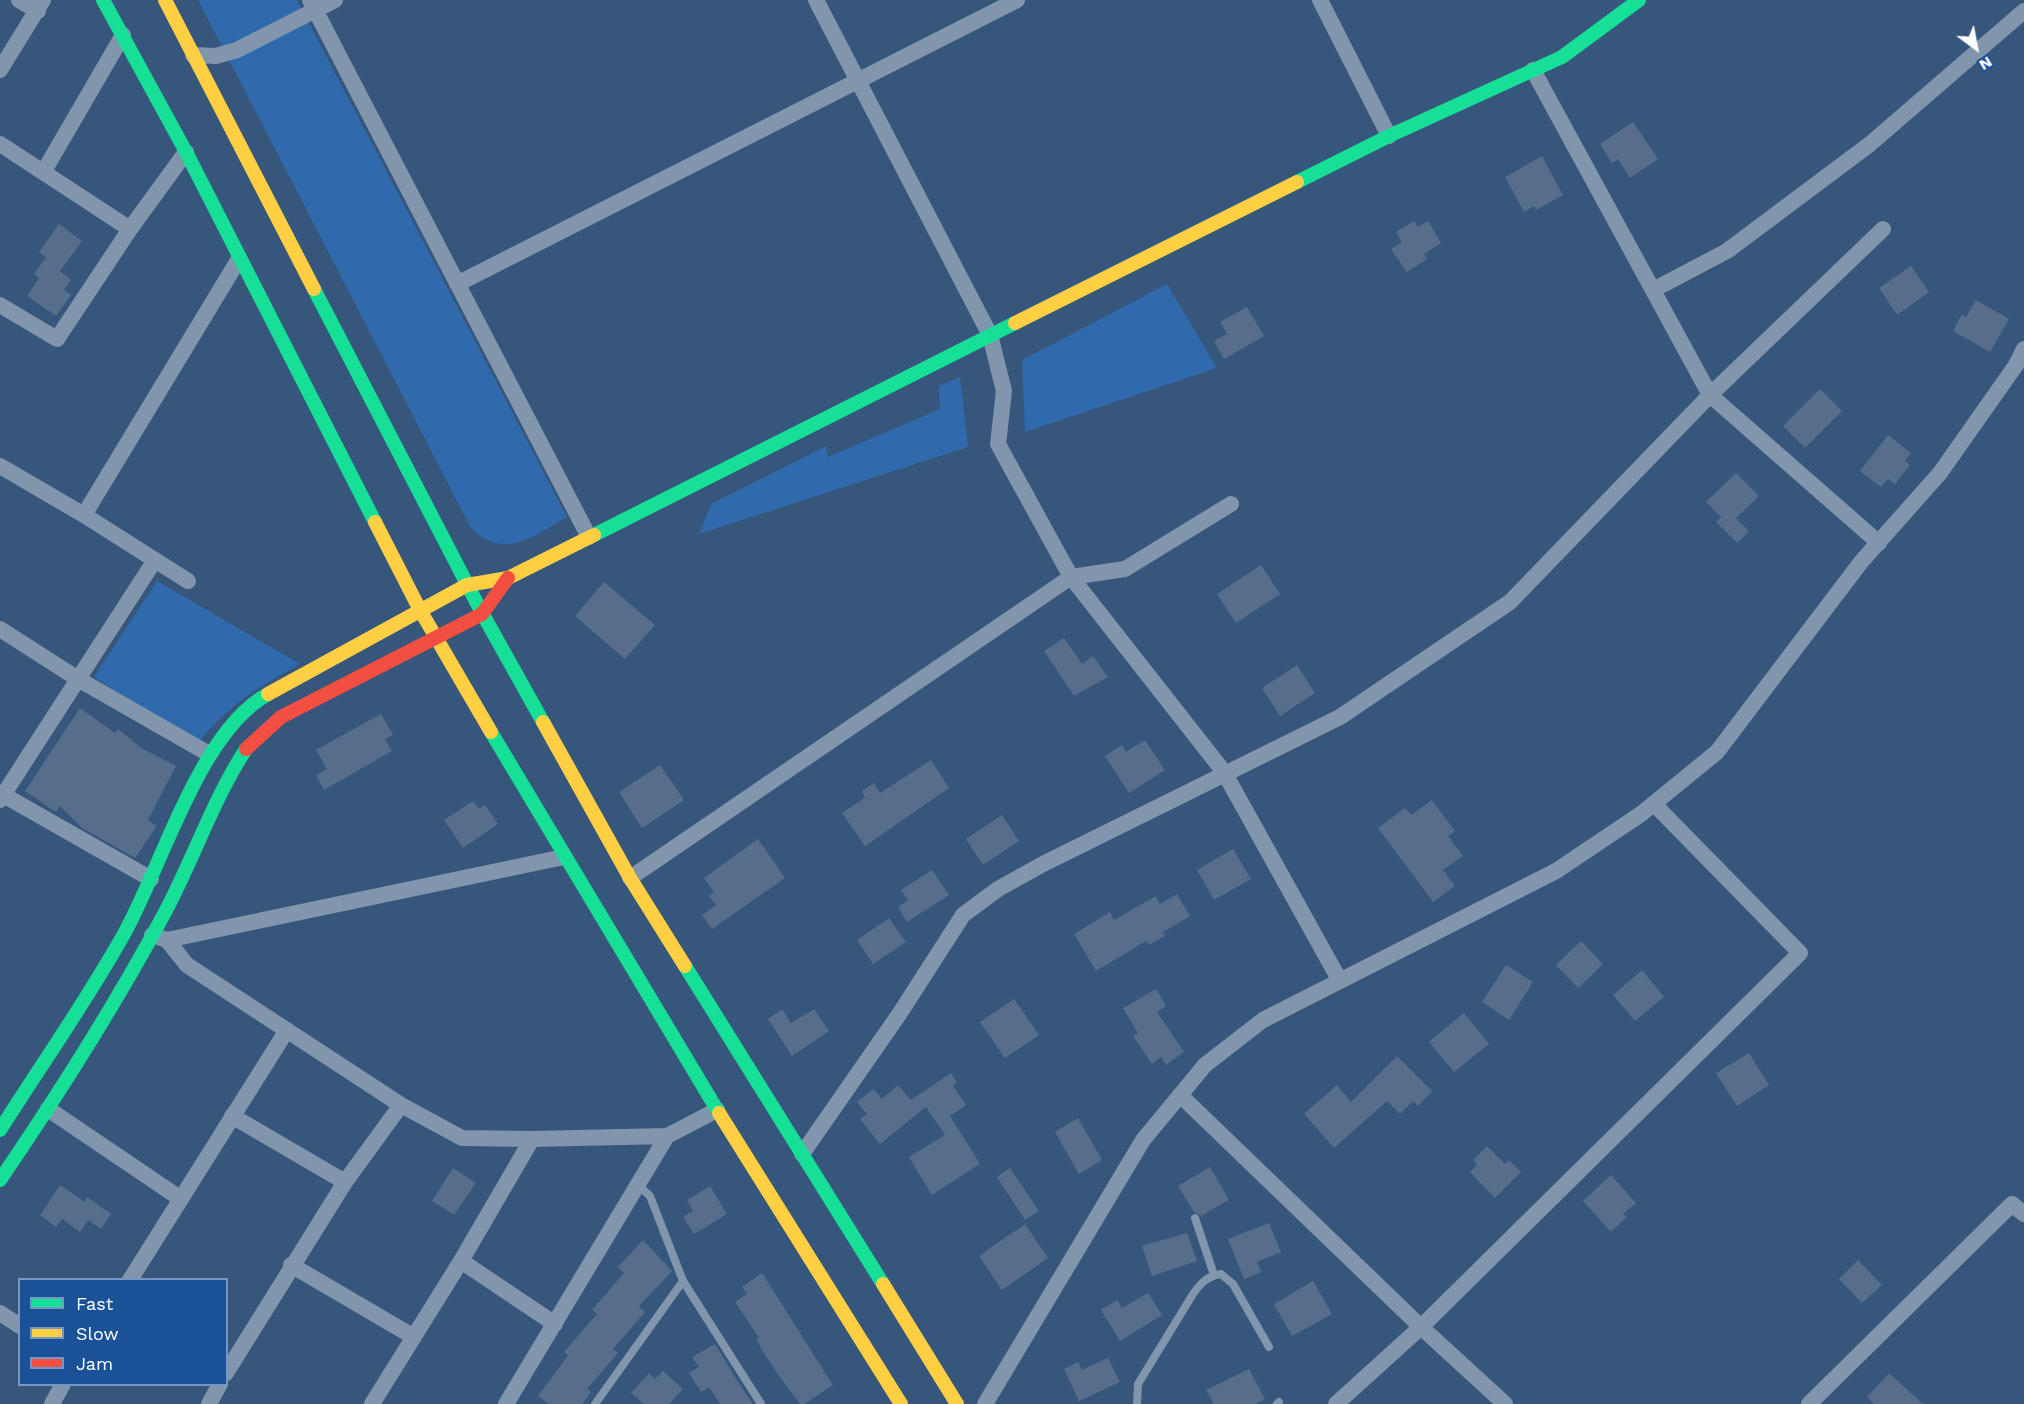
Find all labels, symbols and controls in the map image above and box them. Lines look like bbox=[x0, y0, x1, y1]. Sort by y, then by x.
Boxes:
north arrow bbox=[1946, 18, 2006, 78]
text: N bbox=[1976, 52, 1996, 75]
legend bbox=[18, 1278, 228, 1386]
text: Fast bbox=[76, 1293, 113, 1314]
text: Slow bbox=[76, 1323, 119, 1344]
text: Jam bbox=[76, 1353, 113, 1374]

